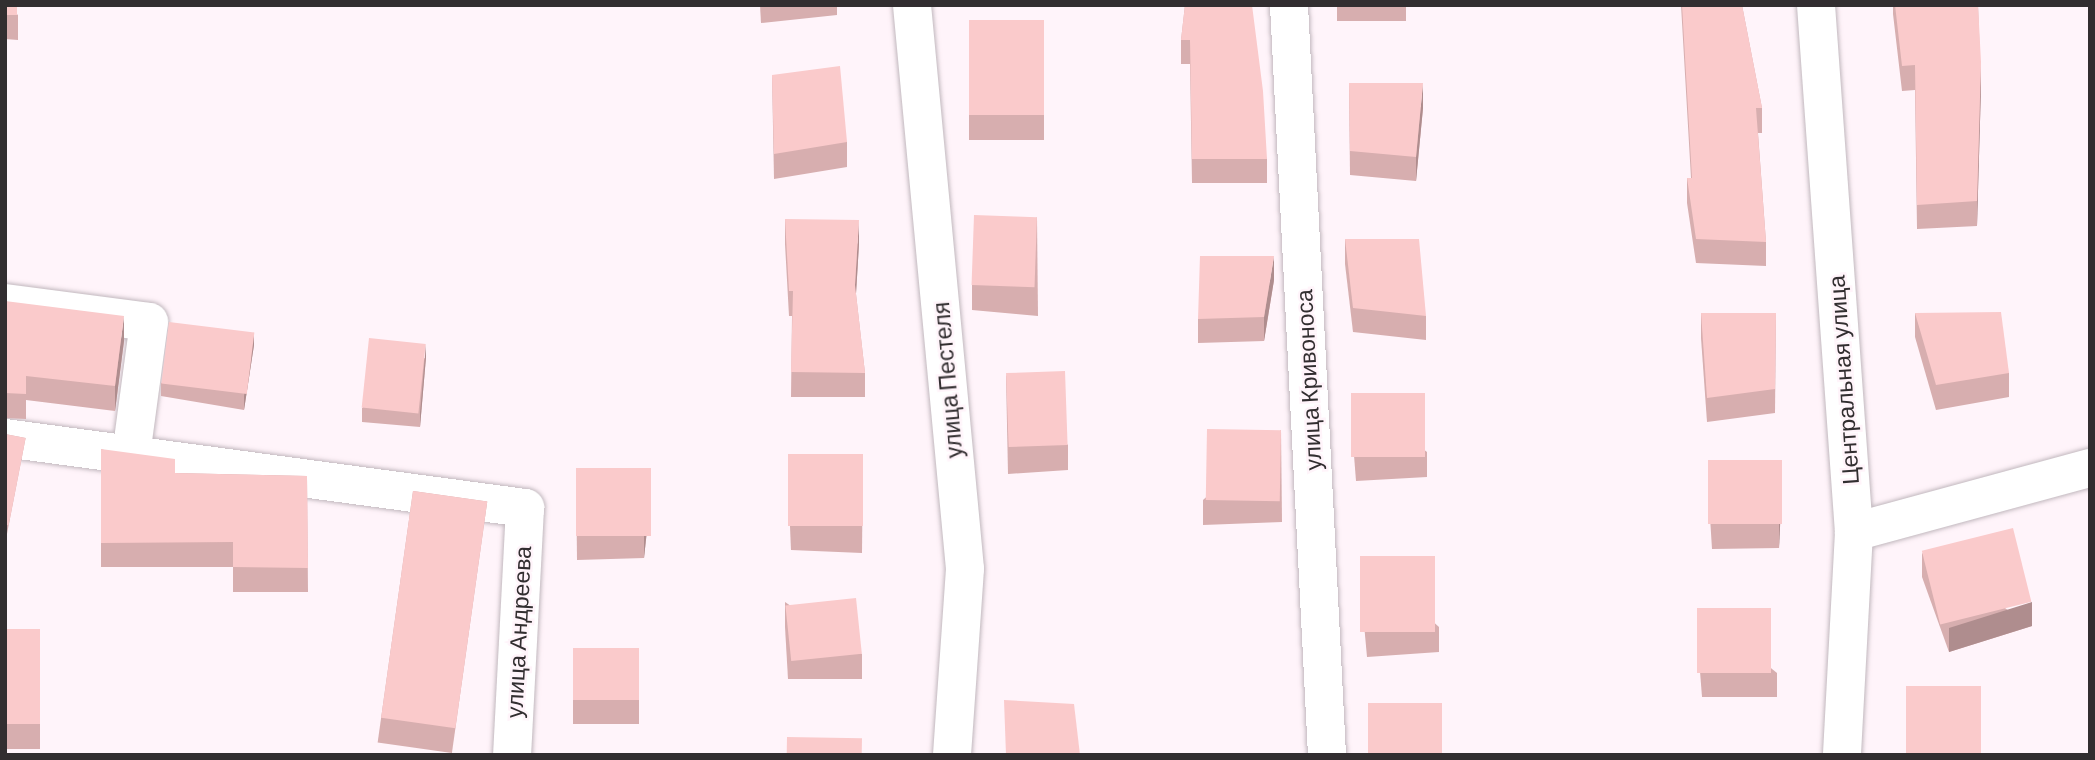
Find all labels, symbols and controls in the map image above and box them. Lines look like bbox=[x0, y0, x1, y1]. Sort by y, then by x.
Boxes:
street label: Центральная улица bbox=[1822, 274, 1864, 486]
street label: улица Кривоноса bbox=[1289, 289, 1327, 471]
street label: улица Пестеля bbox=[926, 301, 968, 459]
street label: улица Андреева bbox=[500, 545, 536, 719]

